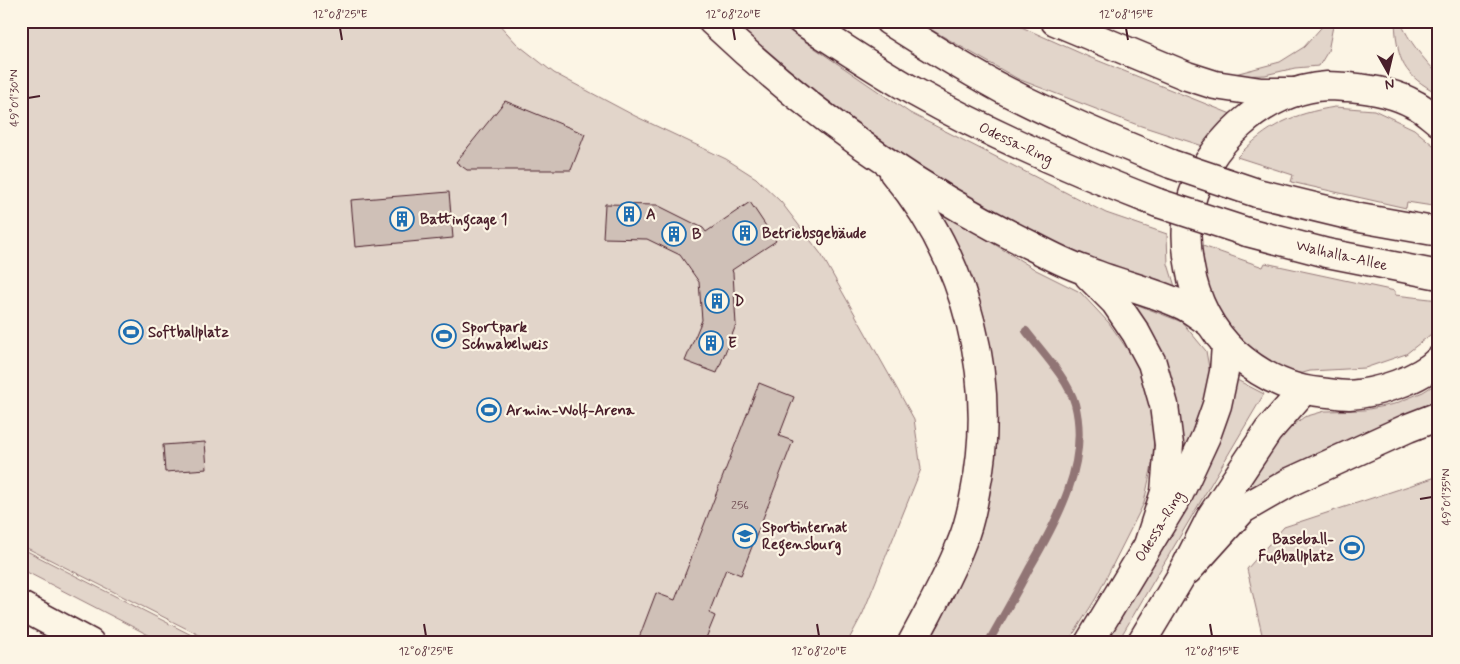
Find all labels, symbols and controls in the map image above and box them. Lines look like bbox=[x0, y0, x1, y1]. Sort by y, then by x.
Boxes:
text: 12°08'25"E bbox=[312, 7, 368, 23]
text: 12°08'20"E bbox=[705, 7, 761, 23]
text: 12°08'15"E bbox=[1099, 7, 1153, 23]
north arrow bbox=[1362, 48, 1412, 98]
text: 49°01'30"N bbox=[7, 69, 23, 127]
text: N bbox=[1384, 74, 1396, 93]
street label: Odessa-Ring bbox=[975, 118, 1056, 171]
building icon: A bbox=[616, 201, 642, 227]
place label: A bbox=[646, 205, 656, 225]
building icon: Battingcage 1 bbox=[389, 206, 415, 232]
place label: Battingcage 1 bbox=[420, 210, 508, 232]
building icon: Betriebsgebäude bbox=[732, 220, 758, 246]
building icon: B bbox=[661, 221, 687, 247]
place label: Betriebsgebäude bbox=[762, 224, 867, 246]
place label: B bbox=[692, 225, 702, 245]
street label: Walhalla-Allee bbox=[1294, 236, 1390, 276]
building icon: D bbox=[704, 288, 730, 314]
place label: D bbox=[734, 292, 744, 312]
place label: Sportpark Schwabelweis bbox=[462, 318, 548, 355]
sports icon: Softballplatz bbox=[118, 319, 144, 345]
place label: Softballplatz bbox=[148, 323, 229, 343]
sports icon: Sportpark Schwabelweis bbox=[431, 323, 457, 349]
building icon: E bbox=[698, 330, 724, 356]
place label: E bbox=[728, 334, 737, 354]
sports icon: Armin-Wolf-Arena bbox=[476, 397, 502, 423]
place label: Armin-Wolf-Arena bbox=[506, 401, 636, 421]
text: 49°01'35"N bbox=[1439, 469, 1455, 525]
street label: Odessa-Ring bbox=[1131, 487, 1190, 566]
house number: 256 bbox=[731, 498, 749, 514]
place label: Sportinternat Regensburg bbox=[762, 518, 847, 557]
school or university icon: Sportinternat Regensburg bbox=[732, 523, 758, 549]
place label: Baseball- Fußballplatz bbox=[1258, 530, 1335, 567]
sports icon: Baseball- Fußballplatz bbox=[1339, 535, 1365, 561]
text: 12°08'25"E bbox=[398, 644, 454, 660]
text: 12°08'20"E bbox=[791, 644, 847, 660]
text: 12°08'15"E bbox=[1185, 644, 1239, 660]

